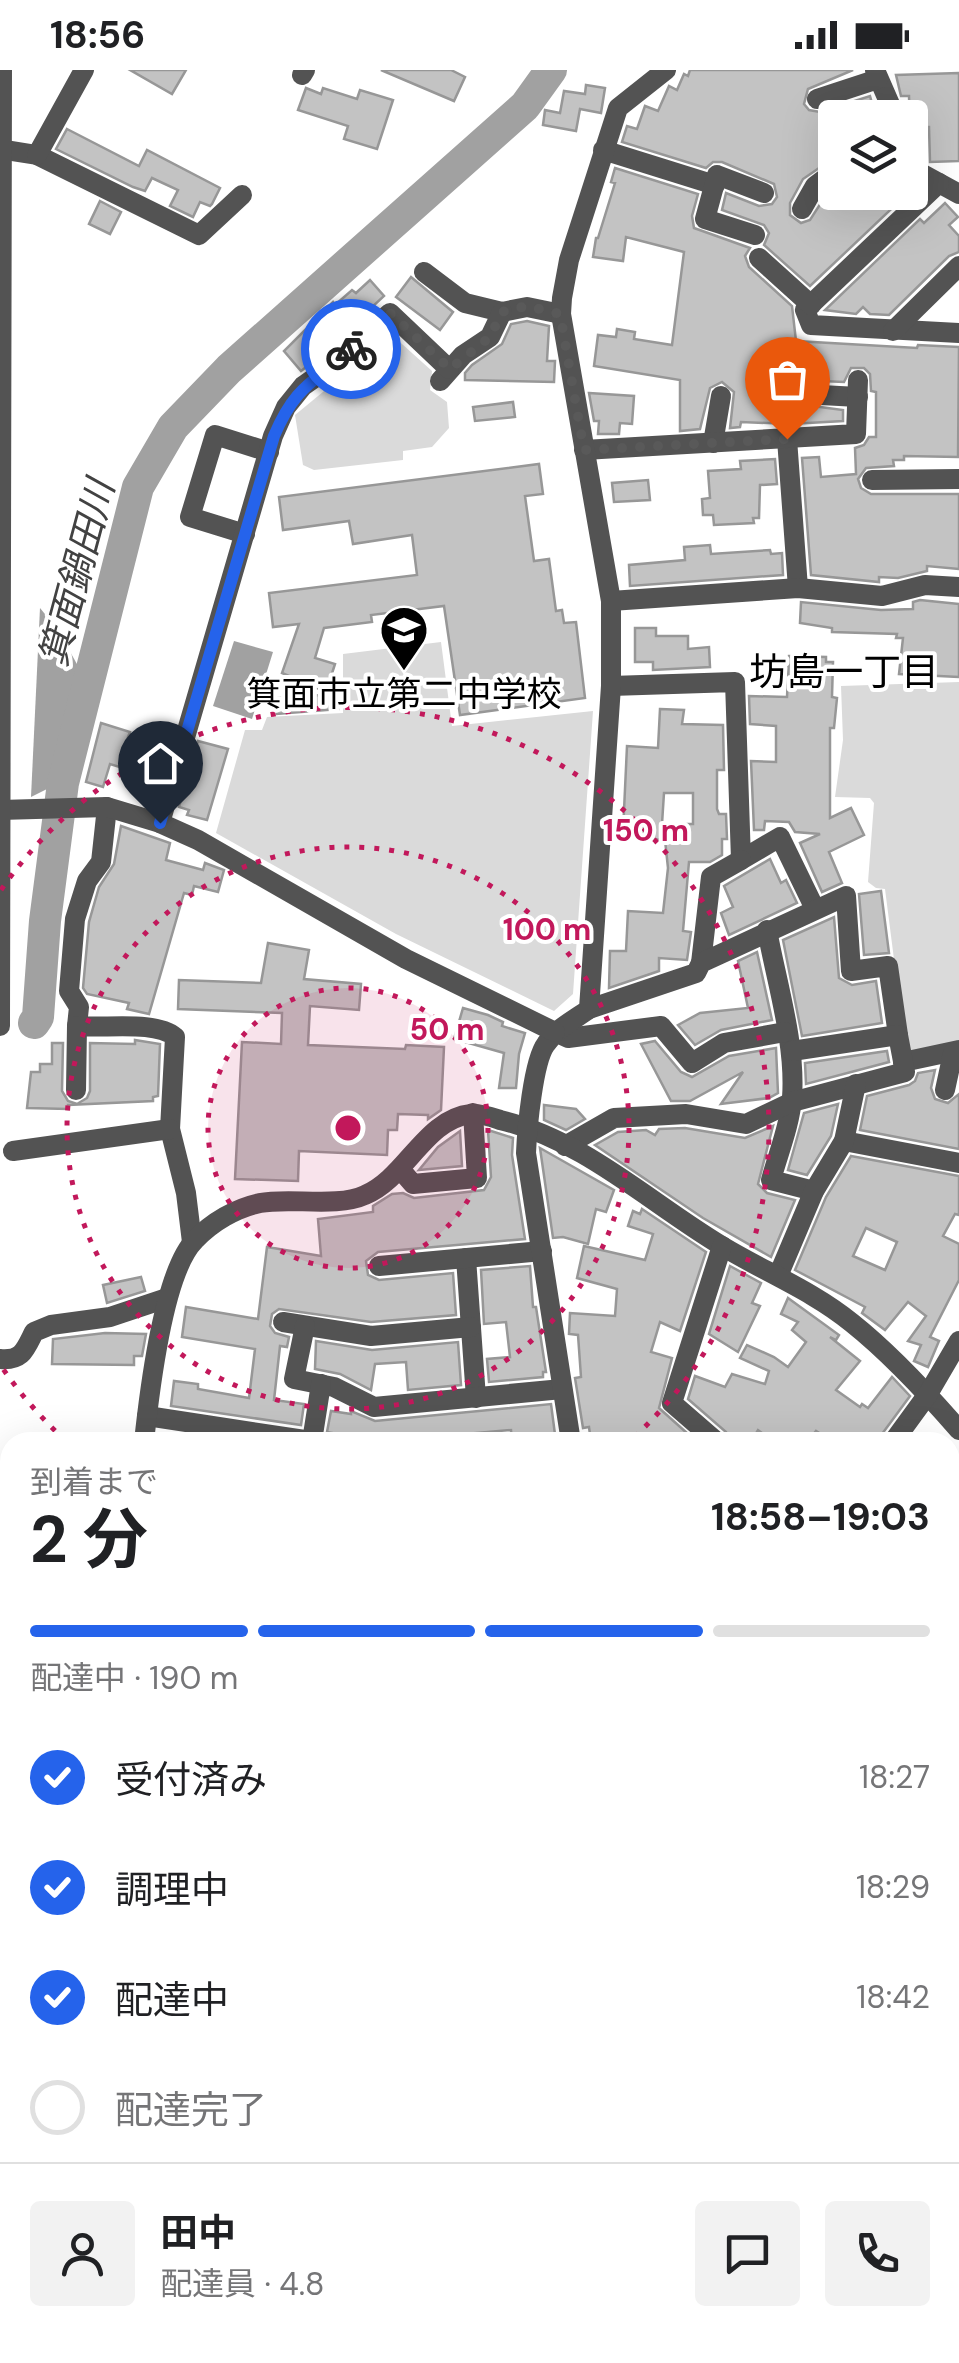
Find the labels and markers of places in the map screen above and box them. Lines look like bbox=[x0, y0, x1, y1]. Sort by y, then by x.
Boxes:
pin bbox=[745, 337, 830, 440]
school or university icon: 箕面市立第二中学校 bbox=[378, 604, 430, 672]
place label: 箕面市立第二中学校 bbox=[246, 671, 562, 717]
pin bbox=[118, 721, 203, 824]
centre of rings bbox=[330, 1110, 366, 1146]

